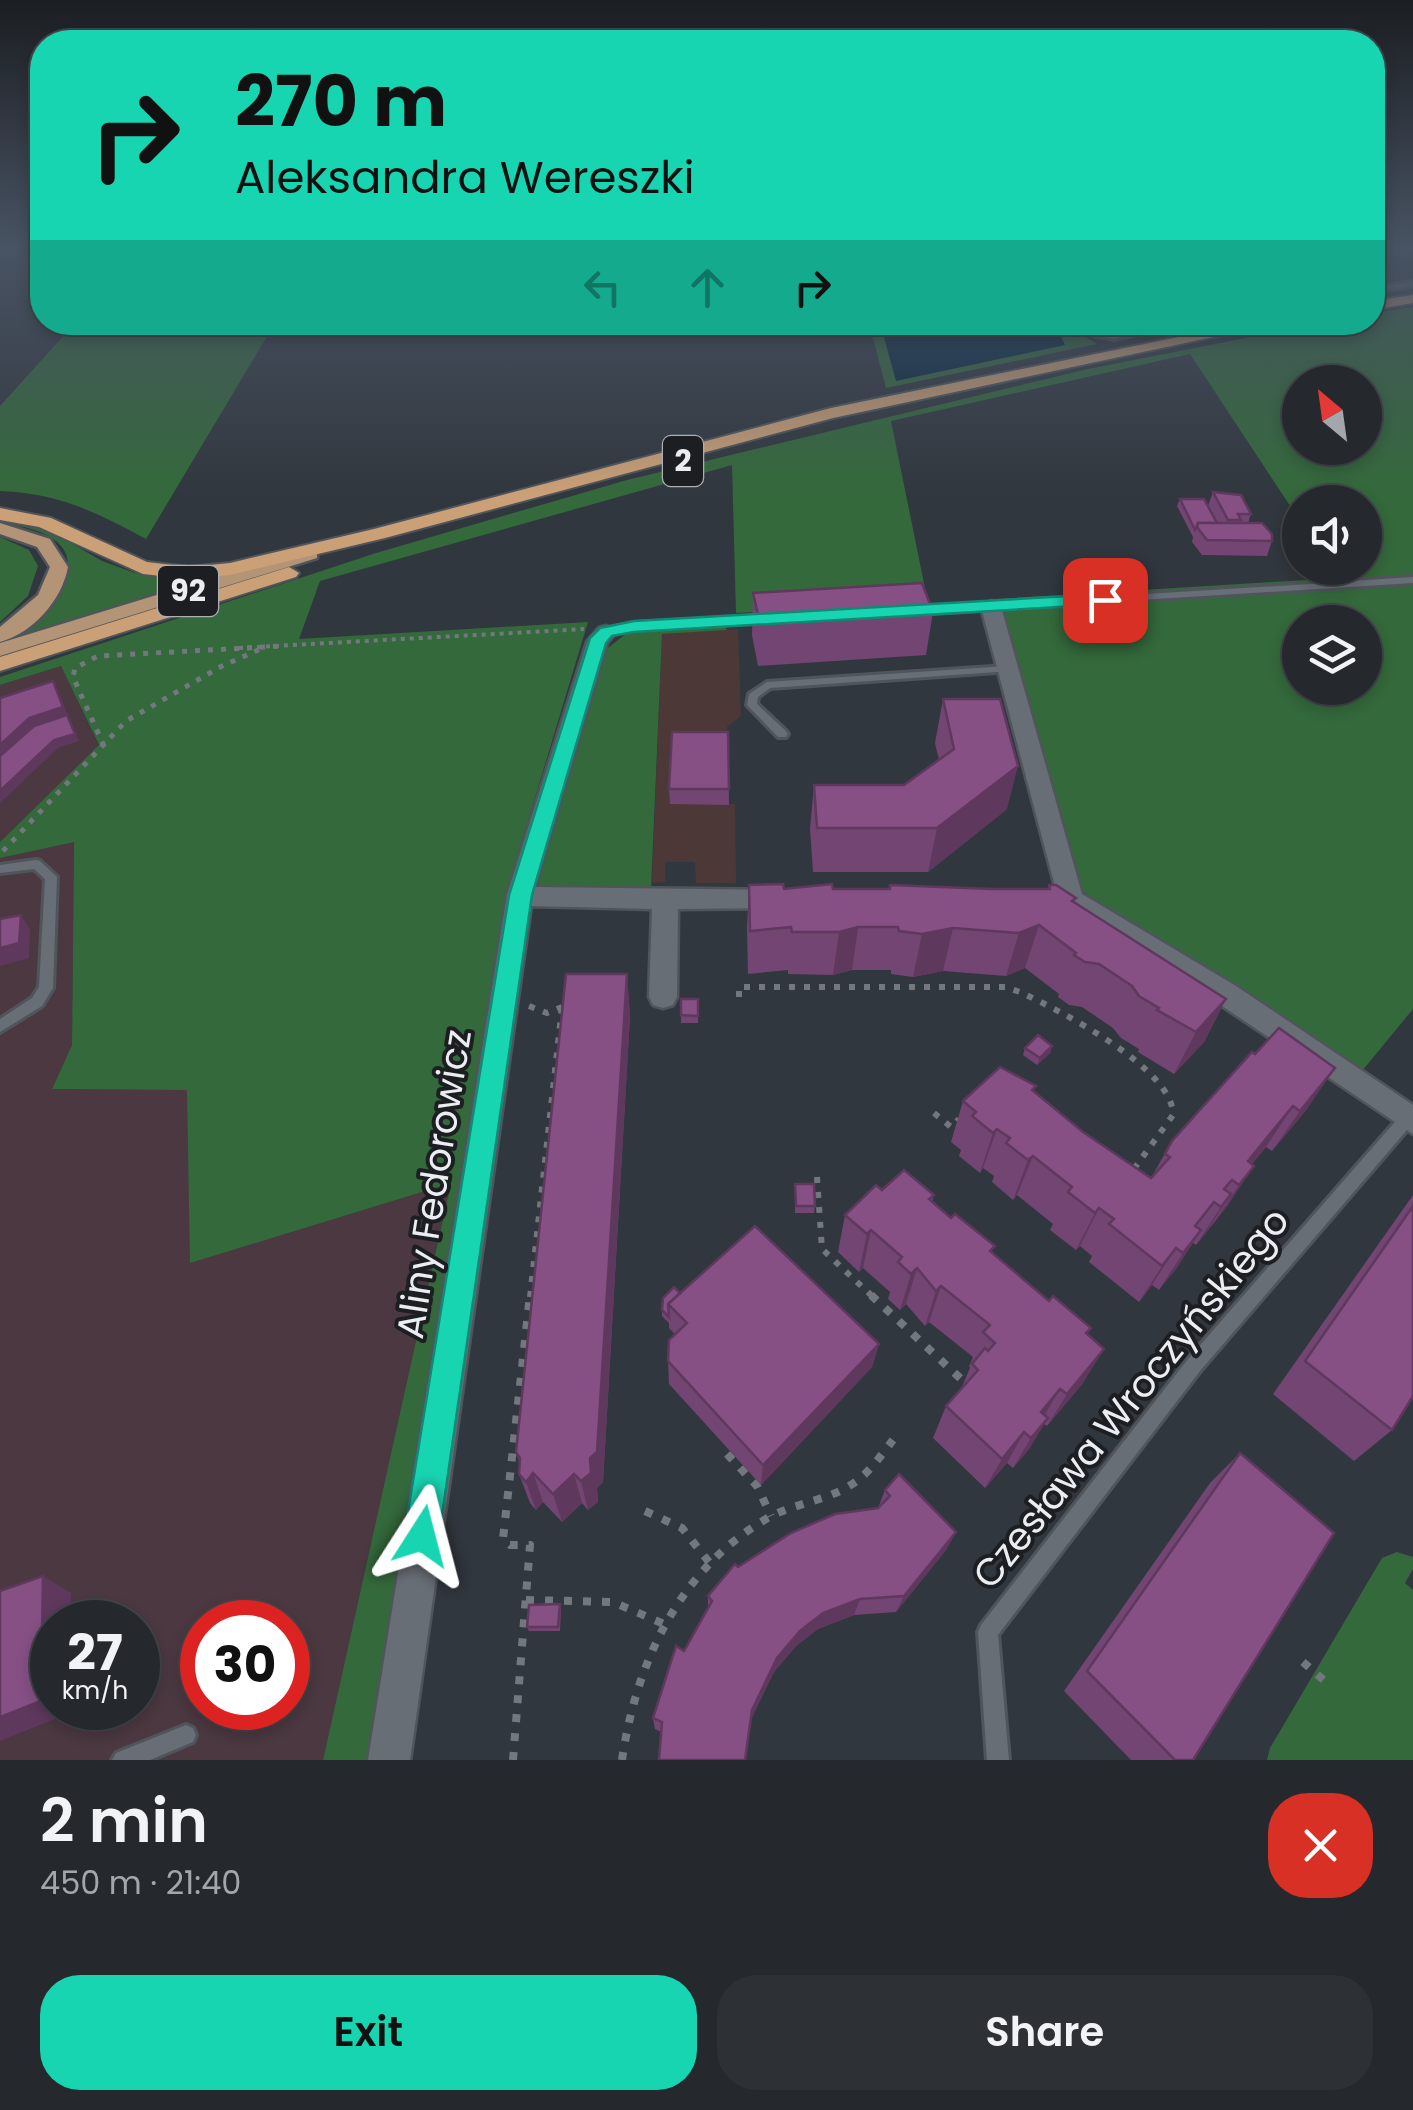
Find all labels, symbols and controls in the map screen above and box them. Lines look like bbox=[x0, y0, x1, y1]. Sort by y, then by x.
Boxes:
text: 270 m bbox=[235, 52, 447, 151]
icon: right bbox=[70, 70, 200, 200]
text: Aleksandra Wereszki bbox=[235, 146, 695, 209]
icon: left bbox=[575, 260, 630, 315]
icon: ahead bbox=[680, 260, 735, 315]
icon: right bbox=[785, 260, 840, 315]
north arrow bbox=[1282, 365, 1382, 465]
map controls bbox=[1282, 365, 1382, 705]
road number: 2 bbox=[663, 436, 703, 486]
button: sound bbox=[1282, 485, 1382, 585]
pin bbox=[1063, 558, 1148, 643]
road number: 92 bbox=[158, 566, 218, 616]
icon: arrive bbox=[1078, 573, 1133, 628]
button: layers bbox=[1282, 605, 1382, 705]
street label: Aliny Fedorowicz bbox=[383, 1026, 484, 1342]
street label: Czesława Wroczyńskiego bbox=[960, 1196, 1301, 1599]
position arrow bbox=[370, 1484, 474, 1588]
speed limit sign: 30 bbox=[180, 1600, 310, 1730]
text: 27 bbox=[67, 1617, 123, 1688]
text: km/h bbox=[62, 1673, 128, 1708]
text: 2 min bbox=[40, 1779, 208, 1863]
button: close bbox=[1268, 1793, 1373, 1898]
text: 450 m · 21:40 bbox=[40, 1860, 241, 1905]
button: Exit bbox=[40, 1975, 697, 2090]
button: Share bbox=[717, 1975, 1373, 2090]

